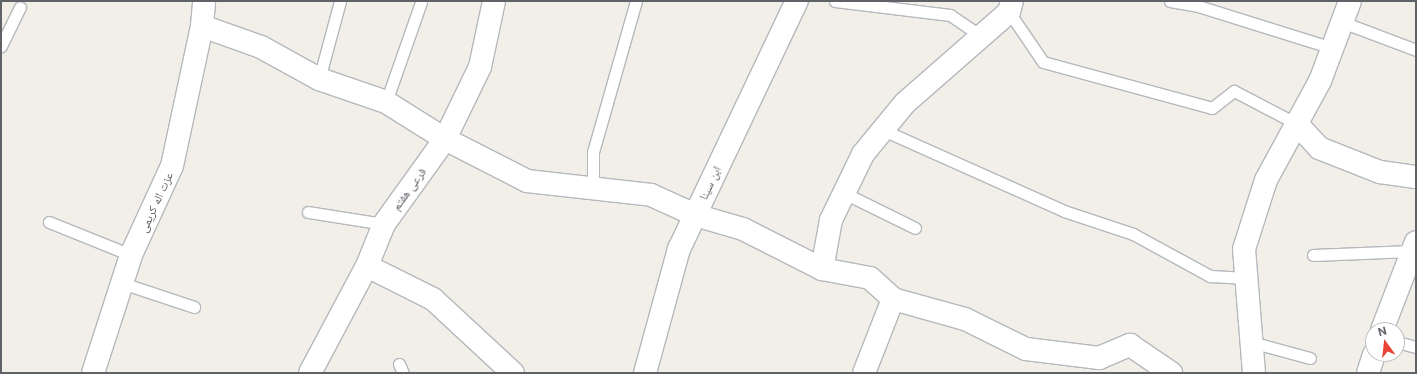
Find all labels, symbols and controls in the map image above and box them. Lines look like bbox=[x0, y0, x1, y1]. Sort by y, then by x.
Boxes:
street label: ابن سینا bbox=[696, 164, 724, 202]
street label: فرعی هفتم bbox=[389, 165, 429, 213]
street label: عزت اله کریمی bbox=[136, 170, 176, 234]
north arrow bbox=[1365, 322, 1405, 362]
text: N bbox=[1376, 324, 1388, 339]

